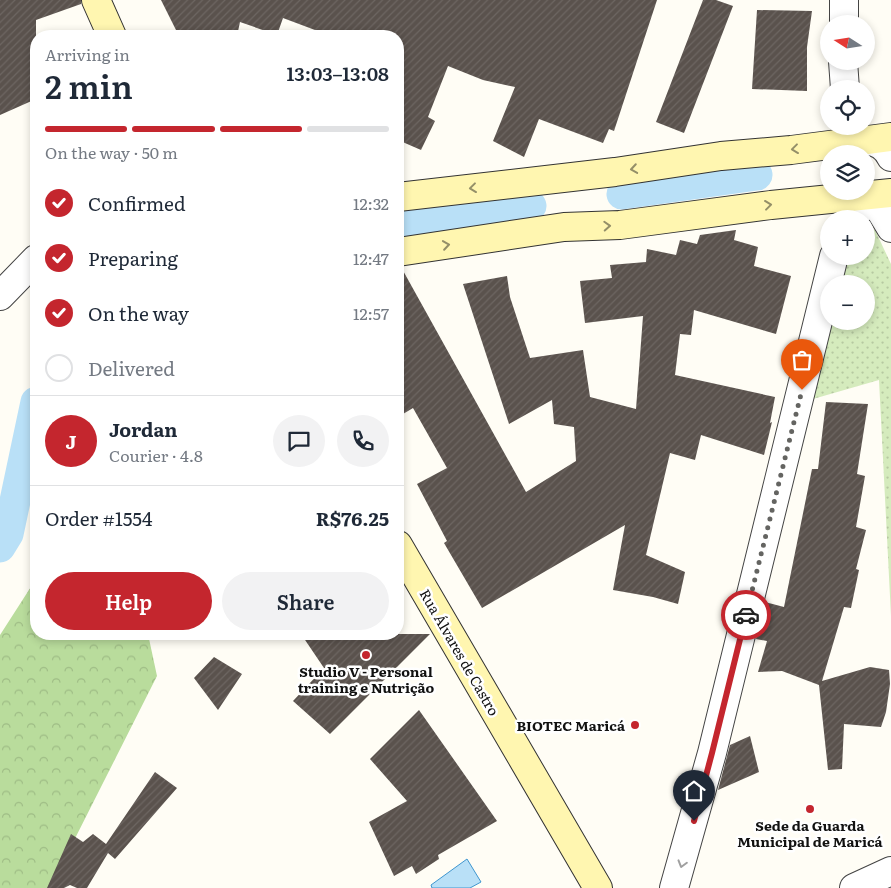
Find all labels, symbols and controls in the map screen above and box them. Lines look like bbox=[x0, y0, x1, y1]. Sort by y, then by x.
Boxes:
north arrow bbox=[820, 15, 875, 70]
map controls bbox=[820, 15, 875, 330]
text: Arriving in bbox=[45, 42, 130, 66]
text: 13:03–13:08 bbox=[287, 59, 389, 87]
text: 2 min bbox=[45, 61, 133, 109]
button: locate bbox=[820, 80, 875, 135]
text: On the way · 50 m bbox=[45, 140, 178, 164]
one-way arrow bbox=[791, 143, 799, 154]
button: layers bbox=[820, 145, 875, 200]
one-way arrow bbox=[630, 163, 638, 174]
one-way arrow bbox=[469, 182, 477, 193]
icon: check bbox=[45, 189, 73, 217]
text: Confirmed bbox=[88, 189, 186, 217]
text: 12:32 bbox=[353, 191, 389, 215]
one-way arrow bbox=[764, 201, 772, 211]
button: + bbox=[820, 210, 875, 265]
one-way arrow bbox=[603, 220, 611, 231]
one-way arrow bbox=[442, 240, 450, 251]
icon: check bbox=[45, 244, 73, 272]
text: Preparing bbox=[88, 244, 178, 272]
text: 12:47 bbox=[353, 246, 389, 270]
button: − bbox=[820, 275, 875, 330]
icon: check bbox=[45, 299, 73, 327]
text: On the way bbox=[88, 299, 189, 327]
text: 12:57 bbox=[353, 301, 389, 325]
pin bbox=[781, 339, 823, 390]
icon: bag bbox=[788, 346, 816, 374]
text: Delivered bbox=[88, 354, 175, 382]
text: Jordan bbox=[109, 415, 178, 443]
button: chat bbox=[273, 415, 325, 467]
button: phone bbox=[337, 415, 389, 467]
text: J bbox=[66, 427, 76, 455]
text: Courier · 4.8 bbox=[109, 443, 203, 467]
text: Order #1554 bbox=[45, 504, 152, 532]
text: R$76.25 bbox=[316, 504, 389, 532]
button: Help bbox=[45, 572, 212, 630]
button: Share bbox=[222, 572, 389, 630]
street label: Rua Álvares de Castro bbox=[416, 585, 504, 719]
courier bbox=[721, 590, 771, 640]
icon: car bbox=[732, 601, 760, 629]
marker: Studio V - Personal training e Nutrição bbox=[360, 649, 372, 661]
place label: Studio V - Personal training e Nutrição bbox=[298, 661, 435, 697]
place label: BIOTEC Maricá bbox=[516, 715, 626, 735]
marker: BIOTEC Maricá bbox=[629, 719, 641, 731]
pin bbox=[673, 770, 715, 821]
icon: home bbox=[680, 777, 708, 805]
marker: Sede da Guarda Municipal de Maricá bbox=[804, 803, 816, 815]
place label: Sede da Guarda Municipal de Maricá bbox=[737, 815, 884, 851]
one-way arrow bbox=[677, 859, 688, 868]

